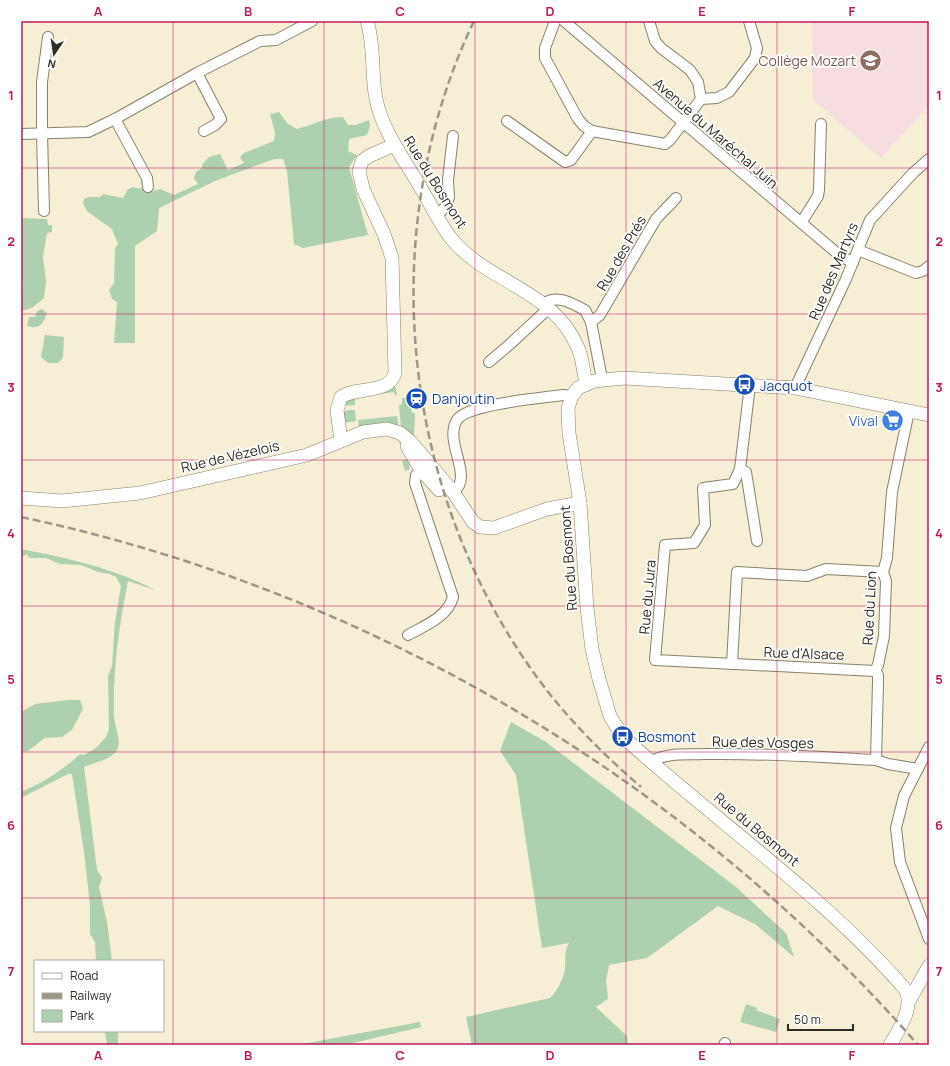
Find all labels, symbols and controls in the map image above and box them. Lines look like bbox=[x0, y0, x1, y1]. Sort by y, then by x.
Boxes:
text: A bbox=[94, 2, 103, 20]
text: B bbox=[244, 2, 252, 20]
text: C bbox=[395, 2, 405, 20]
text: D bbox=[545, 2, 555, 20]
text: E bbox=[698, 2, 706, 20]
text: F bbox=[849, 2, 856, 20]
north arrow bbox=[34, 34, 74, 74]
school or university icon: Collège Mozart bbox=[858, 47, 884, 73]
place label: Collège Mozart bbox=[759, 51, 856, 70]
text: N bbox=[46, 56, 57, 72]
street label: Avenue du Maréchal Juin bbox=[650, 74, 782, 192]
text: 1 bbox=[8, 86, 14, 104]
text: 1 bbox=[936, 86, 942, 104]
street label: Rue du Bosmont bbox=[400, 132, 472, 232]
street label: Rue des Prés bbox=[592, 212, 650, 294]
street label: Rue des Martyrs bbox=[804, 219, 862, 323]
text: 2 bbox=[7, 232, 15, 250]
text: 2 bbox=[935, 232, 943, 250]
bus stop icon: Jacquot bbox=[731, 372, 757, 398]
place label: Jacquot bbox=[760, 376, 813, 395]
text: 3 bbox=[7, 378, 15, 396]
text: 3 bbox=[935, 378, 943, 396]
station icon: Danjoutin bbox=[403, 385, 429, 411]
place label: Danjoutin bbox=[432, 389, 495, 408]
supermarket icon: Vival bbox=[880, 407, 906, 433]
place label: Vival bbox=[849, 411, 878, 430]
street label: Rue de Vézelois bbox=[179, 435, 281, 477]
street label: Rue du Bosmont bbox=[555, 504, 581, 611]
text: 4 bbox=[7, 524, 15, 542]
text: 4 bbox=[935, 524, 943, 542]
street label: Rue du Jura bbox=[634, 559, 660, 635]
street label: Rue du Lion bbox=[858, 570, 880, 646]
street label: Rue d'Alsace bbox=[763, 642, 845, 664]
text: 5 bbox=[7, 670, 15, 688]
text: 5 bbox=[935, 670, 943, 688]
bus stop icon: Bosmont bbox=[610, 723, 636, 749]
place label: Bosmont bbox=[638, 727, 697, 746]
street label: Rue des Vosges bbox=[712, 732, 814, 752]
street label: Rue du Bosmont bbox=[710, 788, 804, 871]
text: 6 bbox=[7, 816, 15, 834]
text: 6 bbox=[935, 816, 943, 834]
legend bbox=[34, 960, 164, 1032]
text: 7 bbox=[8, 962, 15, 980]
text: 7 bbox=[936, 962, 943, 980]
text: Road bbox=[70, 967, 98, 984]
text: Railway bbox=[70, 987, 112, 1004]
scale bar bbox=[788, 1006, 853, 1032]
text: Park bbox=[70, 1007, 95, 1024]
text: 50 m bbox=[794, 1011, 821, 1028]
text: A bbox=[94, 1046, 103, 1064]
text: B bbox=[244, 1046, 252, 1064]
text: C bbox=[395, 1046, 405, 1064]
text: D bbox=[545, 1046, 555, 1064]
text: E bbox=[698, 1046, 706, 1064]
text: F bbox=[849, 1046, 856, 1064]

